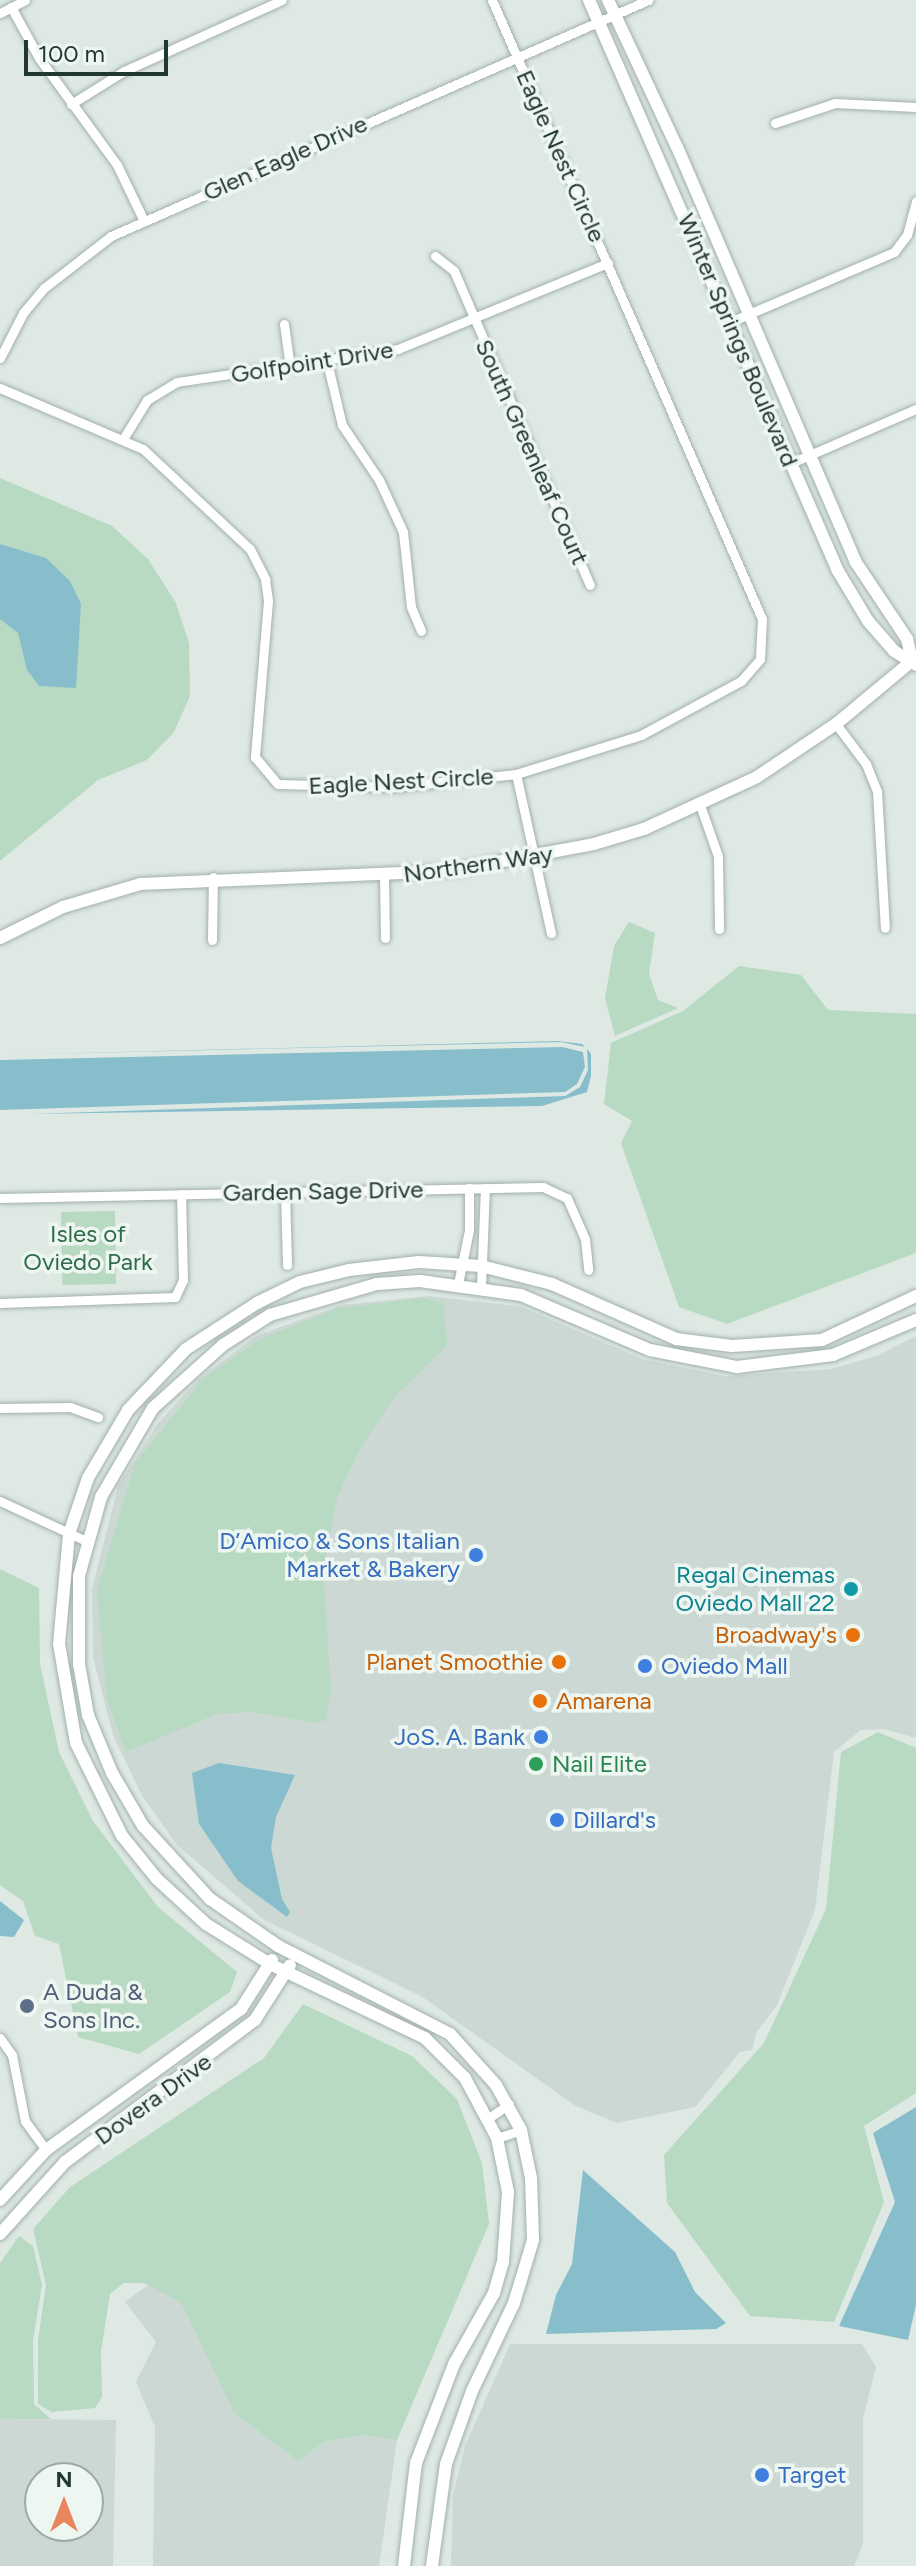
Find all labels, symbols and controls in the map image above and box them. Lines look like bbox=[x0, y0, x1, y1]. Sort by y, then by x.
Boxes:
scale bar bbox=[28, 24, 172, 74]
text: 100 m bbox=[38, 39, 105, 68]
street label: Eagle Nest Circle bbox=[510, 66, 612, 246]
street label: Glen Eagle Drive bbox=[199, 109, 371, 207]
street label: Winter Springs Boulevard bbox=[672, 209, 804, 471]
street label: Golfpoint Drive bbox=[229, 335, 395, 389]
street label: South Greenleaf Court bbox=[469, 335, 595, 569]
street label: Eagle Nest Circle bbox=[308, 762, 494, 800]
street label: Northern Way bbox=[402, 839, 554, 889]
street label: Garden Sage Drive bbox=[222, 1175, 424, 1207]
park label: Isles of Oviedo Park bbox=[23, 1220, 153, 1276]
place label: D’Amico & Sons Italian Market & Bakery bbox=[219, 1527, 460, 1583]
marker: D’Amico & Sons Italian Market & Bakery bbox=[467, 1546, 485, 1564]
place label: Regal Cinemas Oviedo Mall 22 bbox=[675, 1561, 835, 1617]
marker: Regal Cinemas Oviedo Mall 22 bbox=[842, 1580, 860, 1598]
place label: Broadway's bbox=[715, 1621, 837, 1649]
marker: Broadway's bbox=[844, 1626, 862, 1644]
place label: Planet Smoothie bbox=[366, 1648, 543, 1676]
place label: Oviedo Mall bbox=[661, 1652, 788, 1680]
marker: Planet Smoothie bbox=[550, 1653, 568, 1671]
marker: Oviedo Mall bbox=[636, 1657, 654, 1675]
place label: Amarena bbox=[556, 1687, 652, 1715]
marker: Amarena bbox=[531, 1692, 549, 1710]
place label: JoS. A. Bank bbox=[394, 1723, 525, 1751]
marker: JoS. A. Bank bbox=[532, 1728, 550, 1746]
place label: Nail Elite bbox=[552, 1750, 647, 1778]
marker: Nail Elite bbox=[527, 1755, 545, 1773]
place label: Dillard's bbox=[573, 1806, 656, 1834]
marker: Dillard's bbox=[548, 1811, 566, 1829]
place label: A Duda & Sons Inc. bbox=[43, 1978, 143, 2034]
marker: A Duda & Sons Inc. bbox=[18, 1997, 36, 2015]
street label: Dovera Drive bbox=[89, 2047, 217, 2151]
place label: Target bbox=[778, 2461, 846, 2489]
north arrow bbox=[24, 2462, 104, 2542]
text: N bbox=[55, 2466, 73, 2493]
marker: Target bbox=[753, 2466, 771, 2484]

